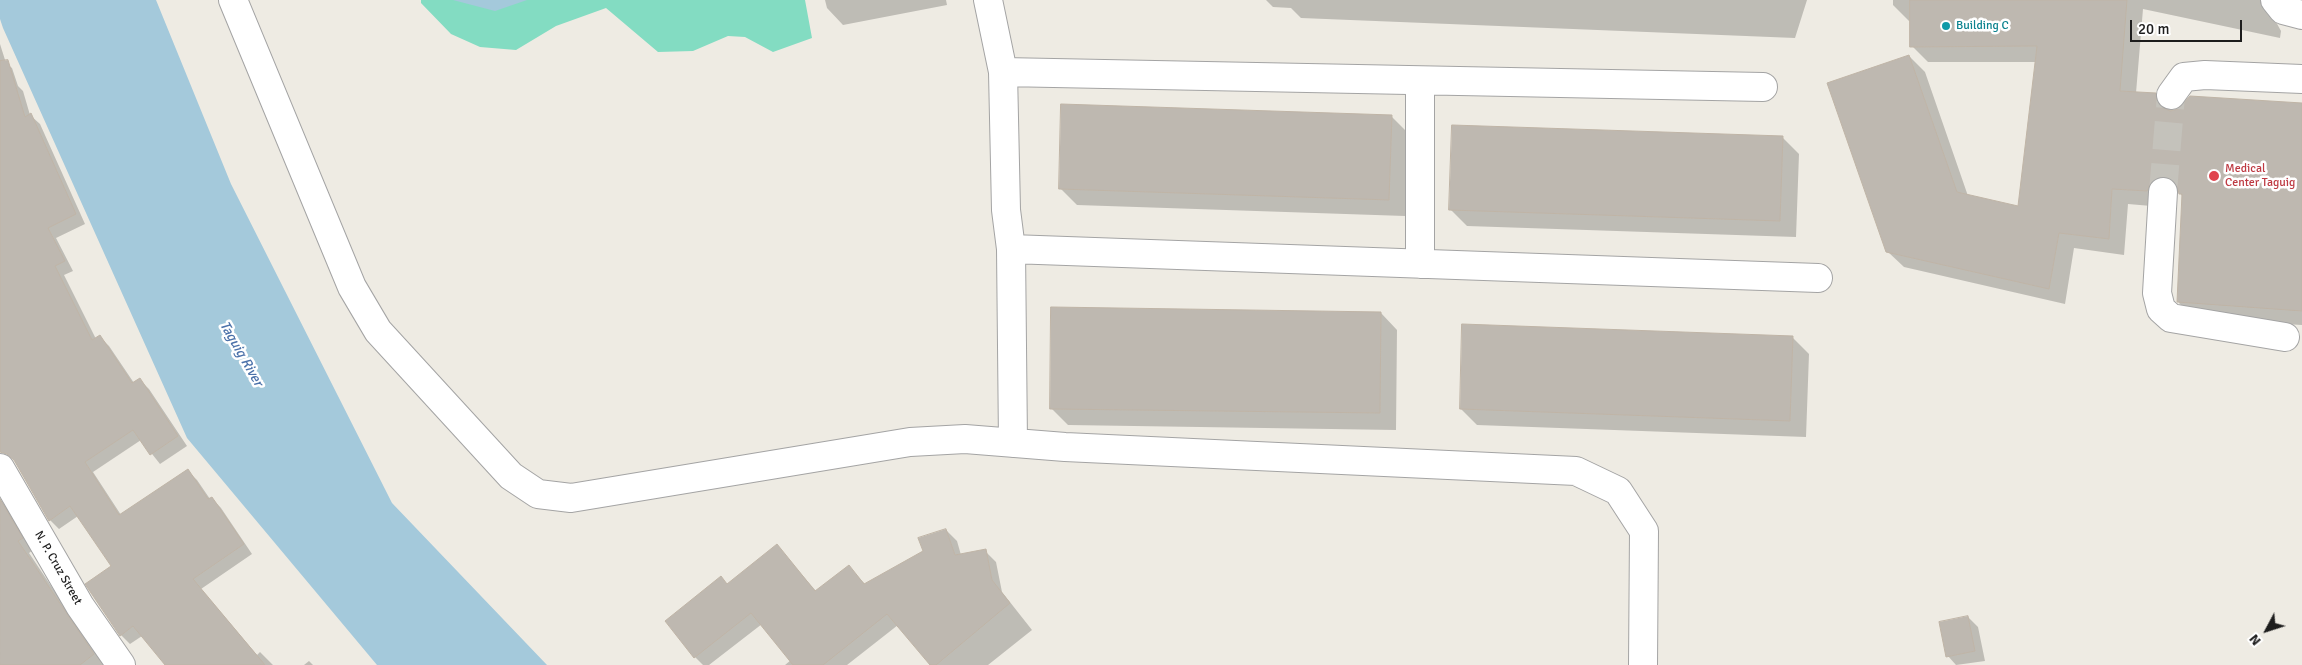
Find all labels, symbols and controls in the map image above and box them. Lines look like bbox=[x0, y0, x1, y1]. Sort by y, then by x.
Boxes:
scale bar bbox=[2132, 10, 2244, 42]
place label: Building C bbox=[1956, 19, 2009, 33]
marker: Building C bbox=[1940, 20, 1952, 32]
text: 20 m bbox=[2138, 20, 2169, 38]
place label: Medical Center Taguig bbox=[2225, 162, 2295, 190]
marker: Medical Center Taguig bbox=[2207, 169, 2221, 183]
water label: Taguig River bbox=[216, 318, 266, 390]
street label: N. P. Cruz Street bbox=[31, 529, 85, 607]
north arrow bbox=[2242, 605, 2292, 655]
text: N bbox=[2245, 631, 2265, 649]

